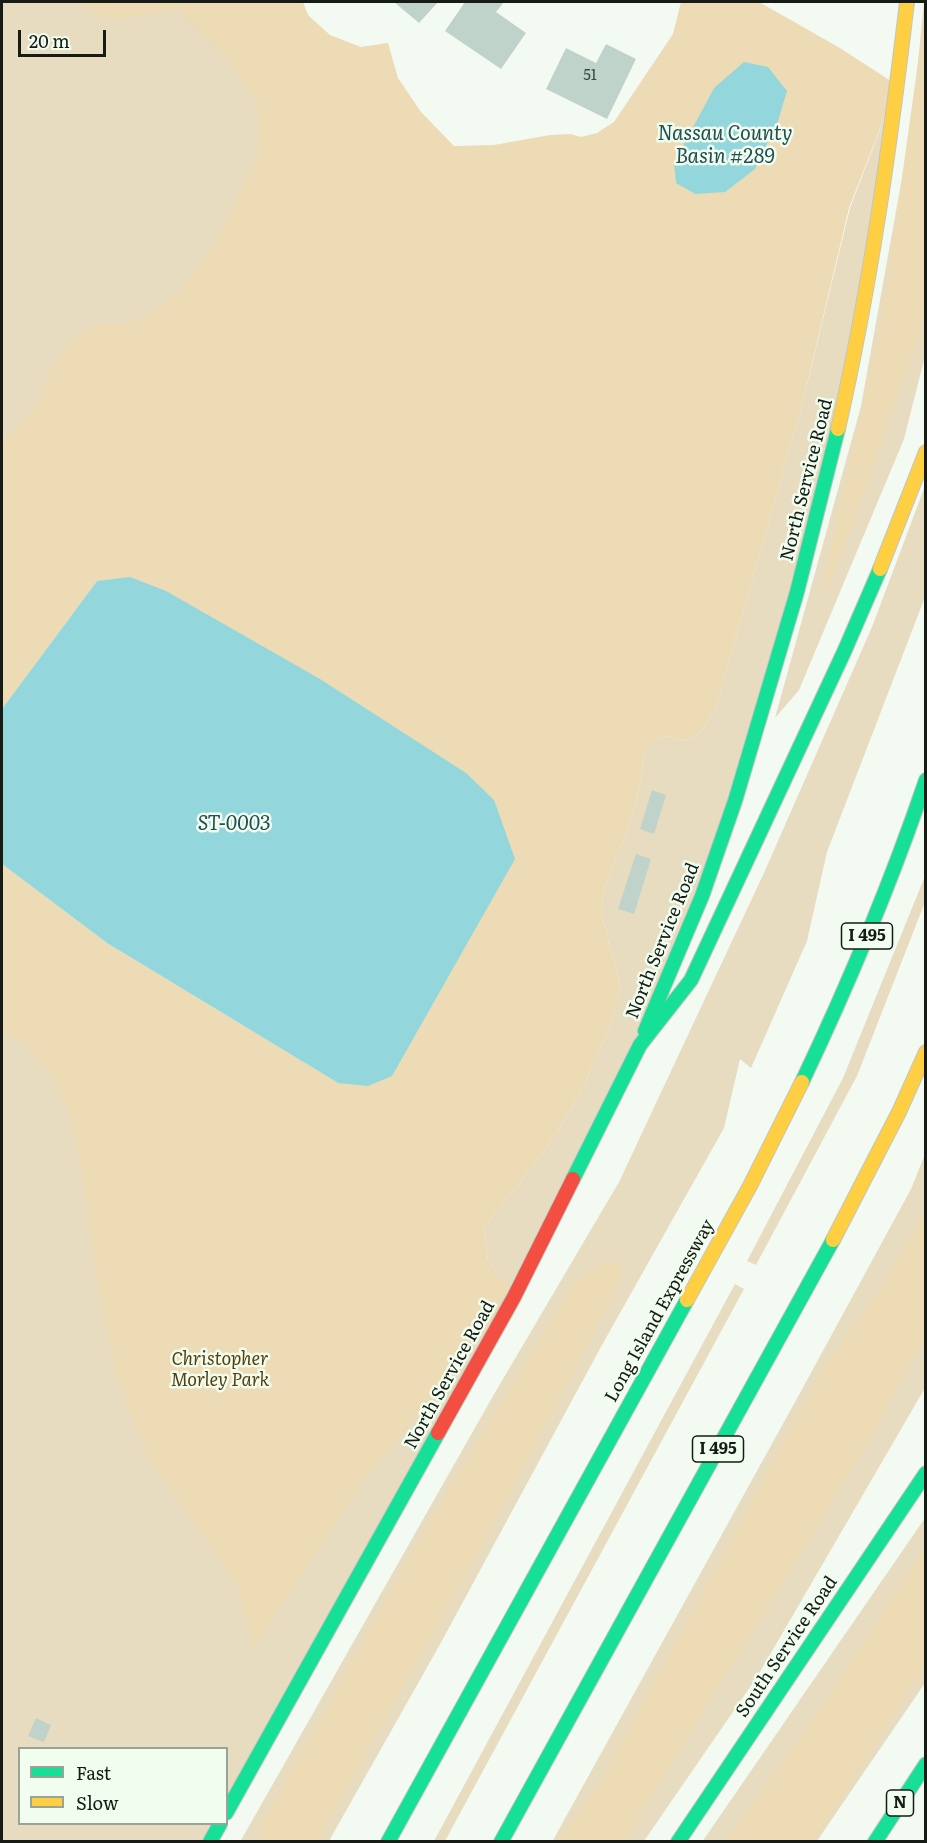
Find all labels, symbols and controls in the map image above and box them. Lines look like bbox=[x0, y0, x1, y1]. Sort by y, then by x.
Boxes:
scale bar bbox=[21, 18, 110, 56]
text: 20 m bbox=[29, 27, 70, 54]
house number: 51 bbox=[583, 67, 597, 85]
water label: Nassau County Basin #289 bbox=[657, 122, 793, 169]
street label: North Service Road bbox=[776, 397, 838, 563]
water label: ST-0003 bbox=[198, 812, 270, 836]
street label: North Service Road bbox=[622, 860, 704, 1022]
road number: I 495 bbox=[842, 923, 892, 949]
street label: Long Island Expressway bbox=[601, 1216, 719, 1406]
street label: North Service Road bbox=[400, 1297, 500, 1453]
park label: Christopher Morley Park bbox=[171, 1349, 269, 1392]
road number: I 495 bbox=[692, 1436, 744, 1462]
street label: South Service Road bbox=[732, 1572, 842, 1722]
legend bbox=[18, 1747, 228, 1825]
text: Fast bbox=[76, 1759, 111, 1786]
text: Slow bbox=[76, 1789, 118, 1816]
road number: N bbox=[886, 1790, 914, 1816]

